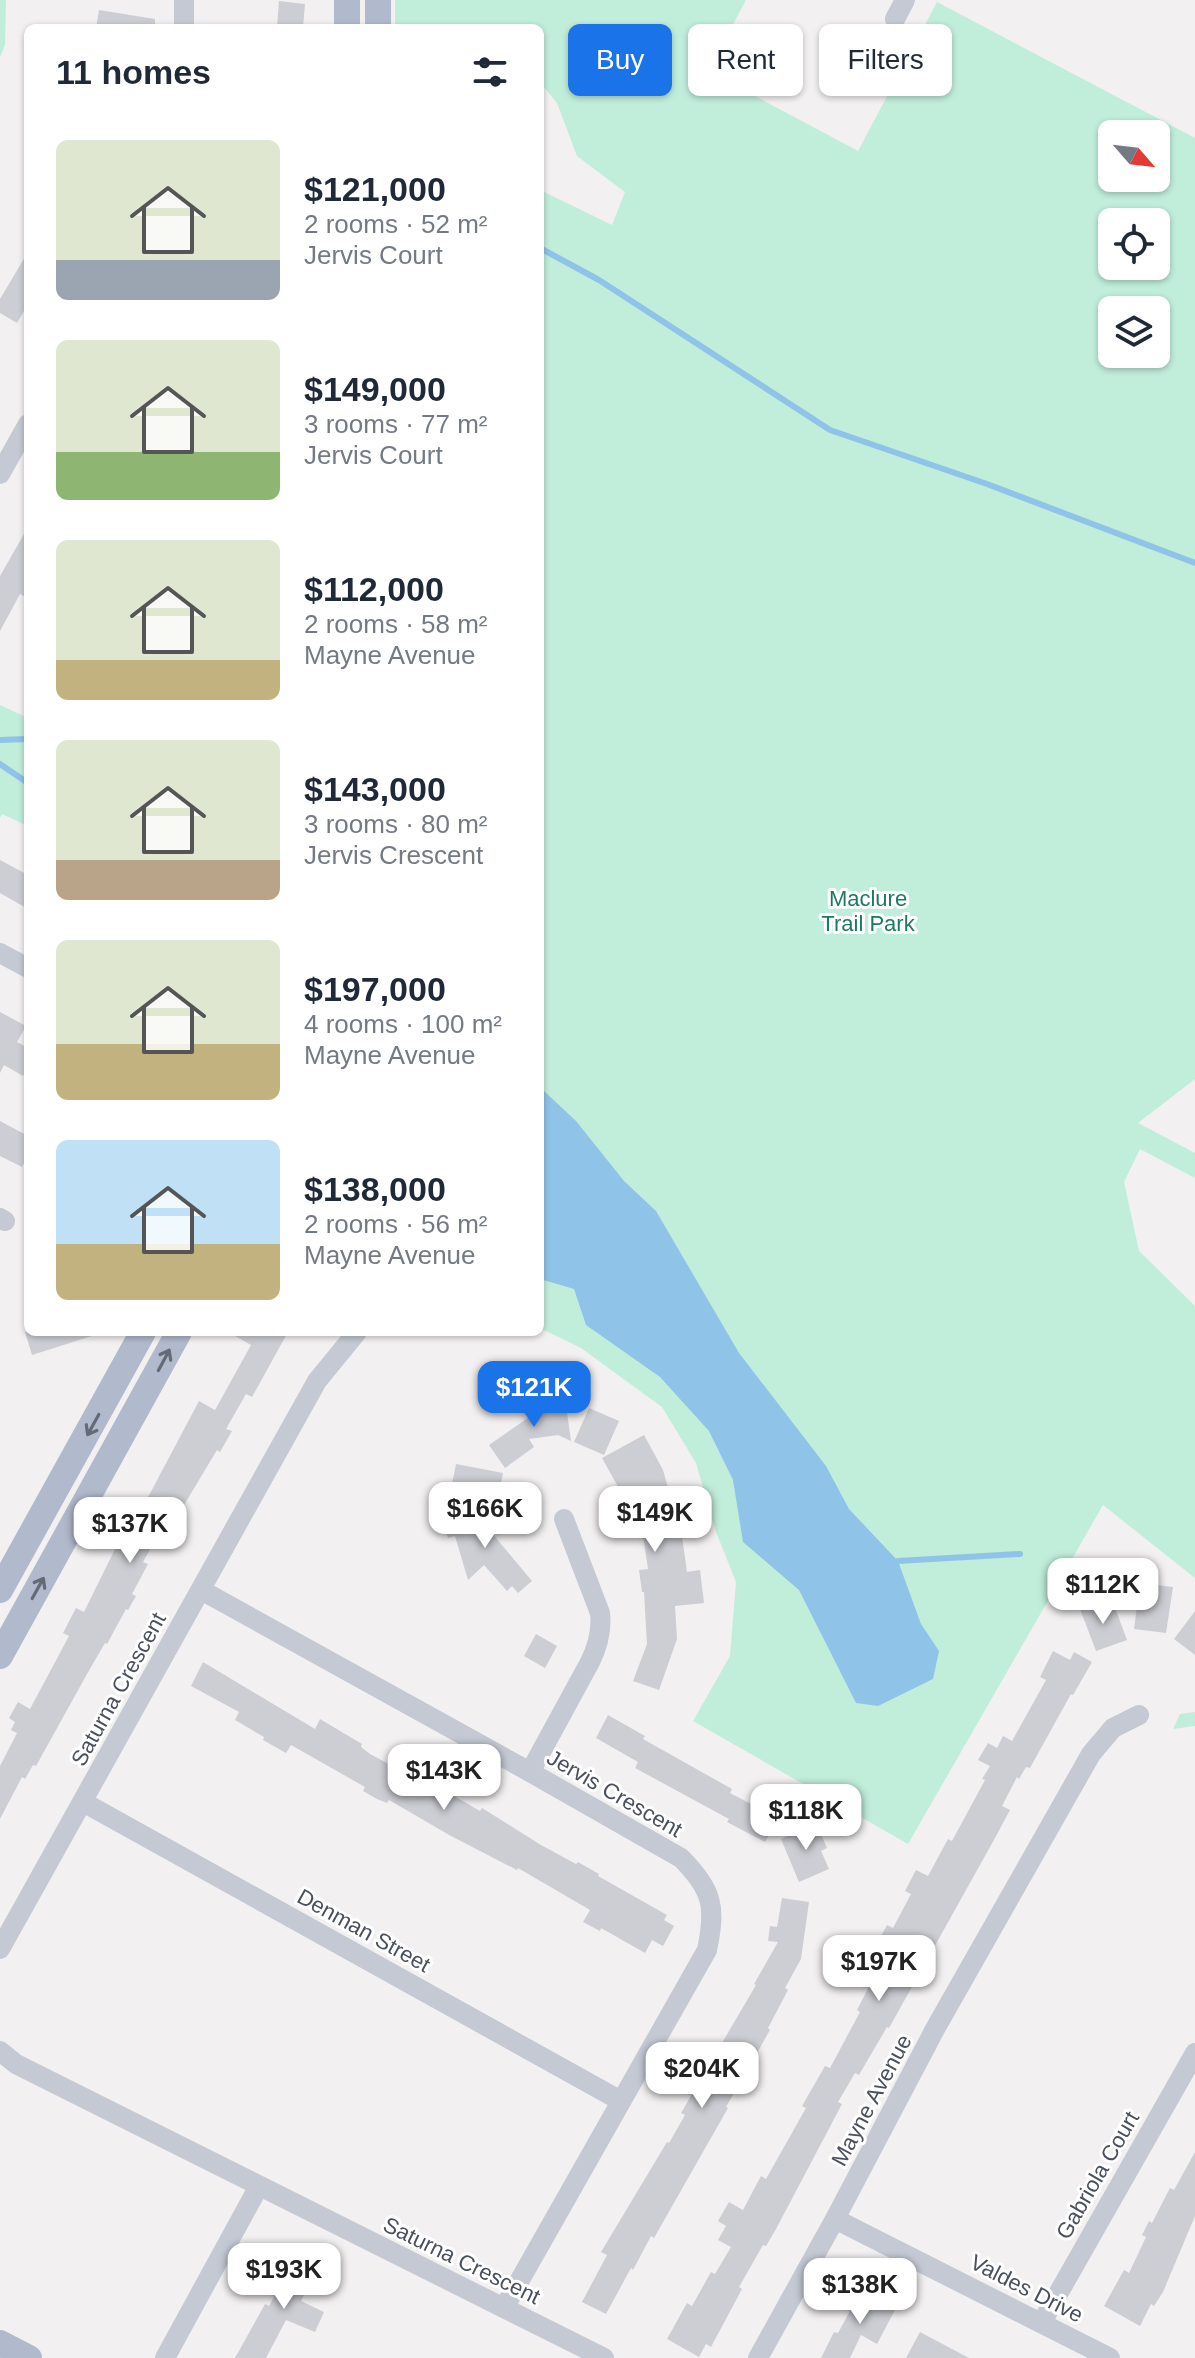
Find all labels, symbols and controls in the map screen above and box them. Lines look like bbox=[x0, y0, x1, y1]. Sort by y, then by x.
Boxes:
chip: Buy bbox=[568, 24, 672, 96]
chip: Rent bbox=[688, 24, 803, 96]
chip: Filters bbox=[819, 24, 952, 96]
icon: filters bbox=[468, 50, 512, 94]
text: 11 homes bbox=[56, 53, 211, 91]
north arrow bbox=[1098, 120, 1170, 192]
map controls bbox=[1098, 120, 1170, 368]
text: $121,000 bbox=[304, 170, 446, 208]
icon: home bbox=[120, 172, 216, 268]
button: locate bbox=[1098, 208, 1170, 280]
text: 2 rooms · 52 m² bbox=[304, 209, 488, 239]
text: Jervis Court bbox=[304, 240, 443, 270]
button: layers bbox=[1098, 296, 1170, 368]
text: $149,000 bbox=[304, 370, 446, 408]
icon: home bbox=[120, 372, 216, 468]
text: 3 rooms · 77 m² bbox=[304, 409, 488, 439]
text: Jervis Court bbox=[304, 440, 443, 470]
text: $112,000 bbox=[304, 570, 444, 608]
icon: home bbox=[120, 572, 216, 668]
text: 2 rooms · 58 m² bbox=[304, 609, 488, 639]
text: Mayne Avenue bbox=[304, 640, 476, 670]
text: $143,000 bbox=[304, 770, 446, 808]
icon: home bbox=[120, 772, 216, 868]
text: 3 rooms · 80 m² bbox=[304, 809, 488, 839]
text: Jervis Crescent bbox=[304, 840, 483, 870]
park label: Maclure Trail Park bbox=[821, 886, 916, 936]
text: $197,000 bbox=[304, 970, 446, 1008]
icon: home bbox=[120, 972, 216, 1068]
text: 4 rooms · 100 m² bbox=[304, 1009, 502, 1039]
text: Mayne Avenue bbox=[304, 1040, 476, 1070]
text: $138,000 bbox=[304, 1170, 446, 1208]
icon: home bbox=[120, 1172, 216, 1268]
text: 2 rooms · 56 m² bbox=[304, 1209, 488, 1239]
text: Mayne Avenue bbox=[304, 1240, 476, 1270]
one-way arrow bbox=[157, 1349, 172, 1373]
pin: $121K bbox=[478, 1361, 590, 1429]
text: $121K bbox=[496, 1372, 572, 1402]
one-way arrow bbox=[85, 1413, 101, 1436]
pin: $166K bbox=[429, 1482, 541, 1550]
pin: $149K bbox=[599, 1486, 711, 1554]
text: $166K bbox=[447, 1493, 523, 1523]
pin: $137K bbox=[74, 1497, 186, 1565]
text: $149K bbox=[617, 1497, 693, 1527]
text: $137K bbox=[92, 1508, 168, 1538]
pin: $112K bbox=[1047, 1558, 1159, 1626]
text: $112K bbox=[1065, 1569, 1141, 1599]
one-way arrow bbox=[30, 1577, 46, 1600]
street label: Saturna Crescent bbox=[66, 1608, 171, 1770]
pin: $143K bbox=[388, 1744, 500, 1812]
street label: Jervis Crescent bbox=[543, 1745, 687, 1842]
text: $143K bbox=[406, 1755, 482, 1785]
pin: $118K bbox=[750, 1784, 862, 1852]
text: $118K bbox=[768, 1795, 844, 1825]
street label: Denman Street bbox=[293, 1884, 435, 1977]
pin: $197K bbox=[823, 1935, 935, 2003]
text: $197K bbox=[841, 1946, 917, 1976]
street label: Mayne Avenue bbox=[826, 2030, 917, 2170]
pin: $204K bbox=[646, 2042, 758, 2110]
text: $204K bbox=[664, 2053, 740, 2083]
street label: Gabriola Court bbox=[1051, 2107, 1144, 2243]
street label: Saturna Crescent bbox=[379, 2212, 544, 2309]
pin: $193K bbox=[228, 2243, 340, 2311]
street label: Valdes Drive bbox=[966, 2249, 1087, 2328]
text: $193K bbox=[246, 2254, 322, 2284]
pin: $138K bbox=[804, 2258, 916, 2326]
text: $138K bbox=[822, 2269, 898, 2299]

